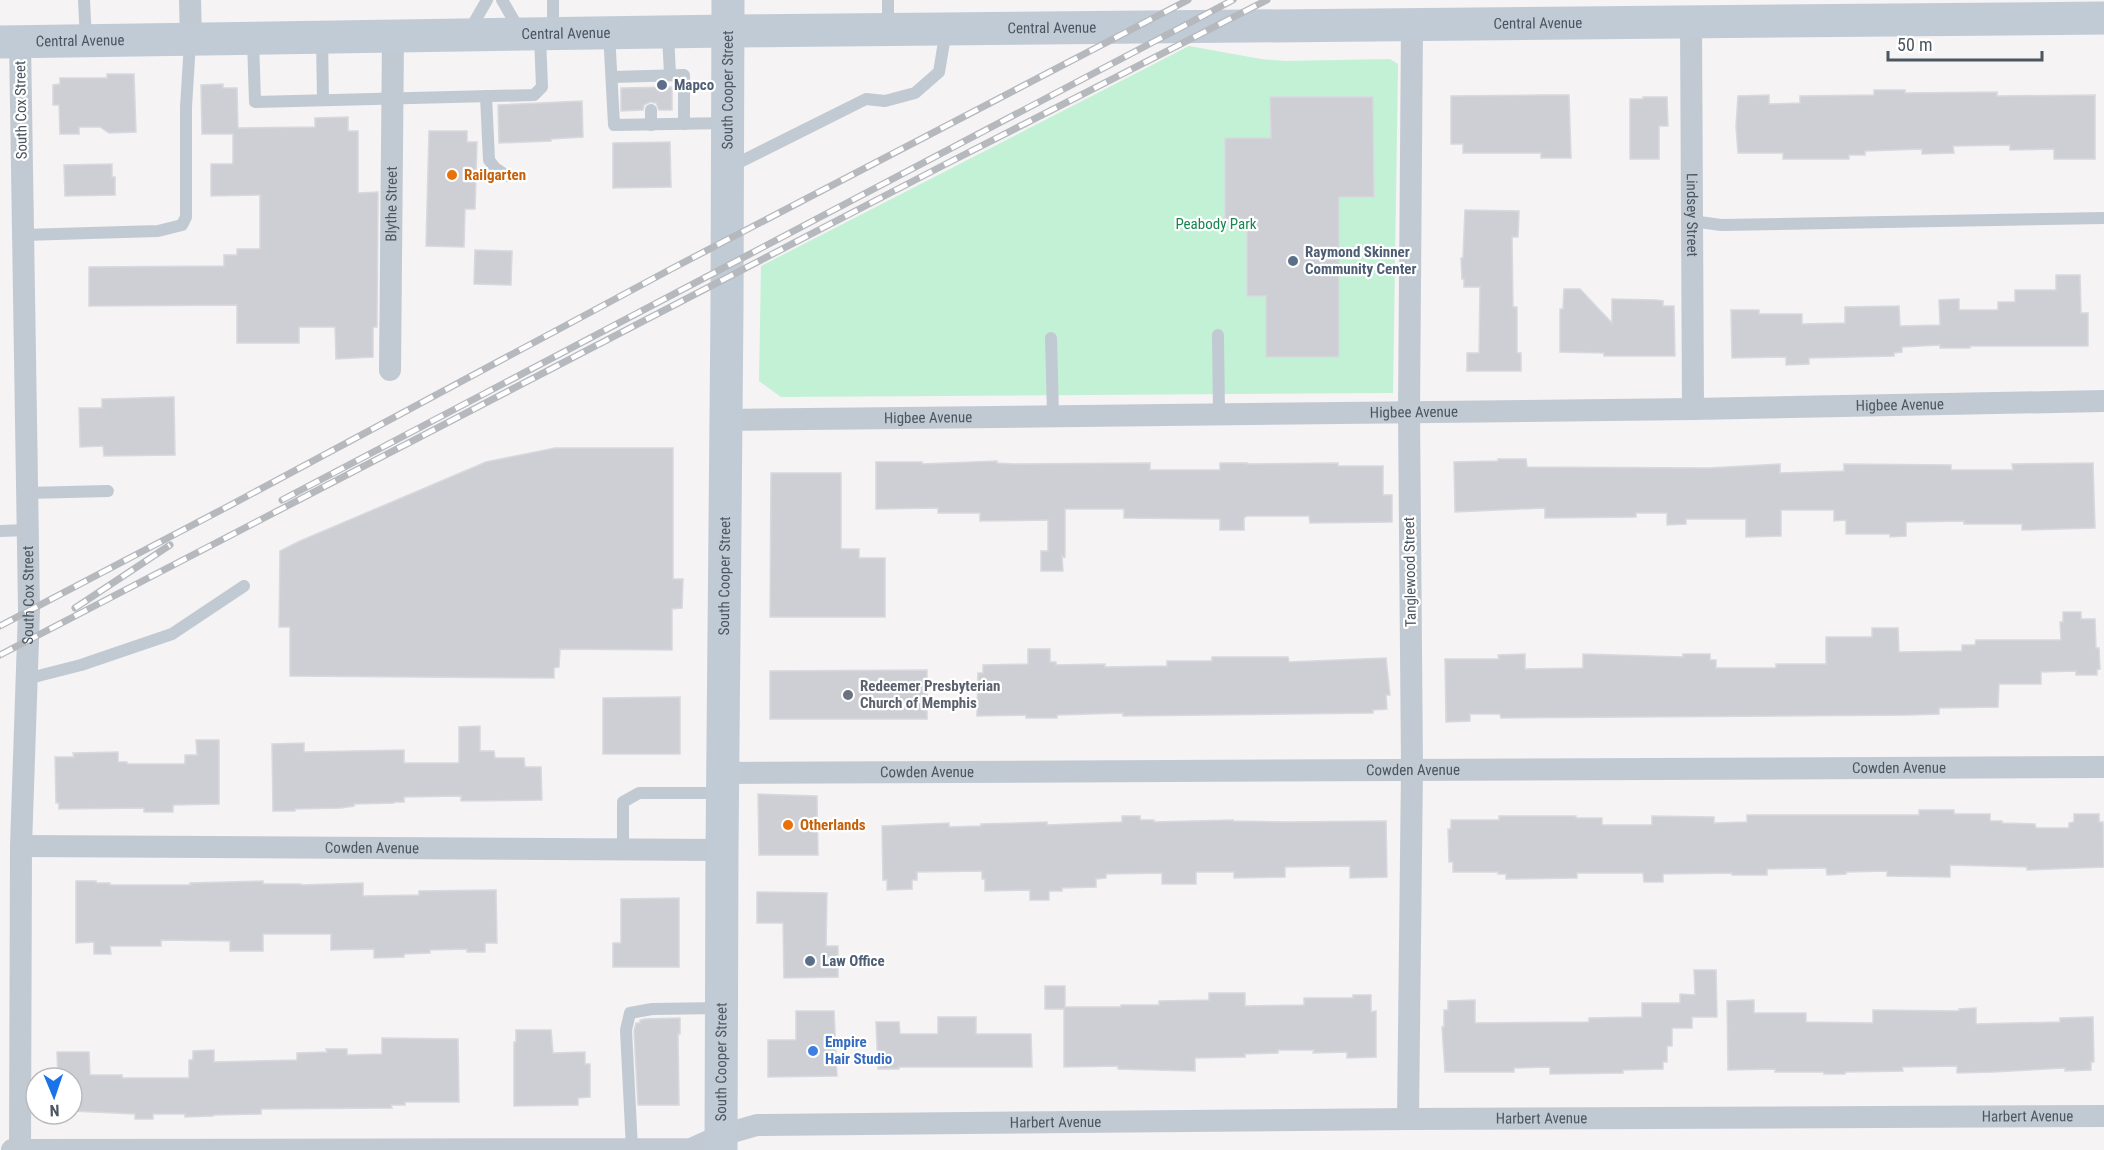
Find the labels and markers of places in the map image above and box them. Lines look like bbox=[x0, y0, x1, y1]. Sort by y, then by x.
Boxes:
place label: Mapco bbox=[674, 76, 714, 94]
marker: Mapco bbox=[655, 78, 669, 92]
place label: Railgarten bbox=[464, 166, 526, 184]
marker: Railgarten bbox=[445, 168, 459, 182]
place label: Raymond Skinner Community Center bbox=[1305, 243, 1416, 278]
marker: Raymond Skinner Community Center bbox=[1286, 254, 1300, 268]
place label: Redeemer Presbyterian Church of Memphis bbox=[860, 677, 1000, 712]
marker: Redeemer Presbyterian Church of Memphis bbox=[841, 688, 855, 702]
place label: Otherlands bbox=[800, 816, 866, 834]
marker: Otherlands bbox=[781, 818, 795, 832]
place label: Law Office bbox=[822, 952, 885, 970]
marker: Law Office bbox=[803, 954, 817, 968]
place label: Empire Hair Studio bbox=[825, 1033, 892, 1068]
marker: Empire Hair Studio bbox=[806, 1044, 820, 1058]

